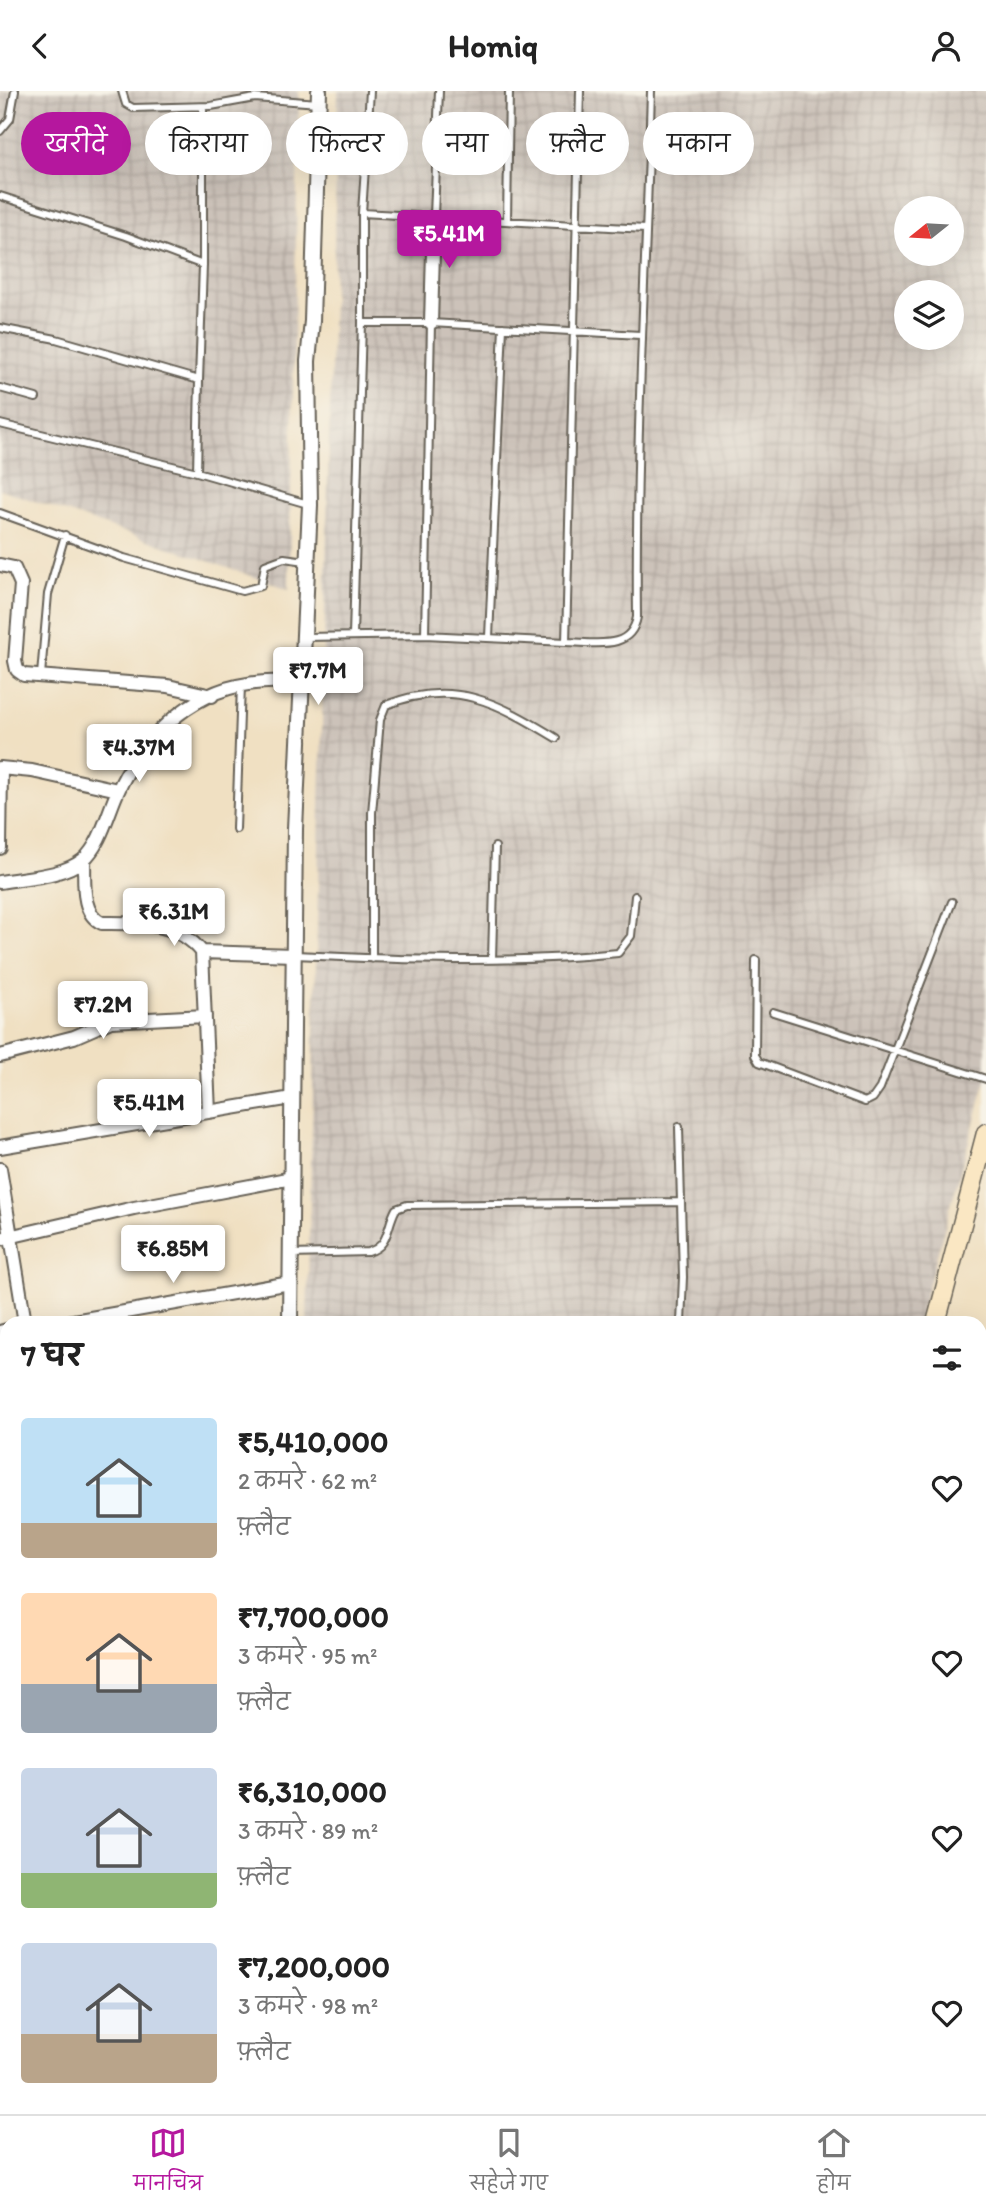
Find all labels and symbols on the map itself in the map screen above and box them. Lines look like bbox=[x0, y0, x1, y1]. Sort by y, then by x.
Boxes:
north arrow bbox=[894, 196, 964, 266]
pin: ₹5.41M bbox=[392, 211, 506, 270]
pin: ₹7.7M bbox=[269, 647, 367, 707]
pin: ₹4.37M bbox=[82, 725, 196, 784]
pin: ₹6.31M bbox=[117, 889, 231, 948]
pin: ₹7.2M bbox=[54, 981, 152, 1041]
pin: ₹5.41M bbox=[92, 1079, 206, 1139]
pin: ₹6.85M bbox=[116, 1225, 230, 1285]

